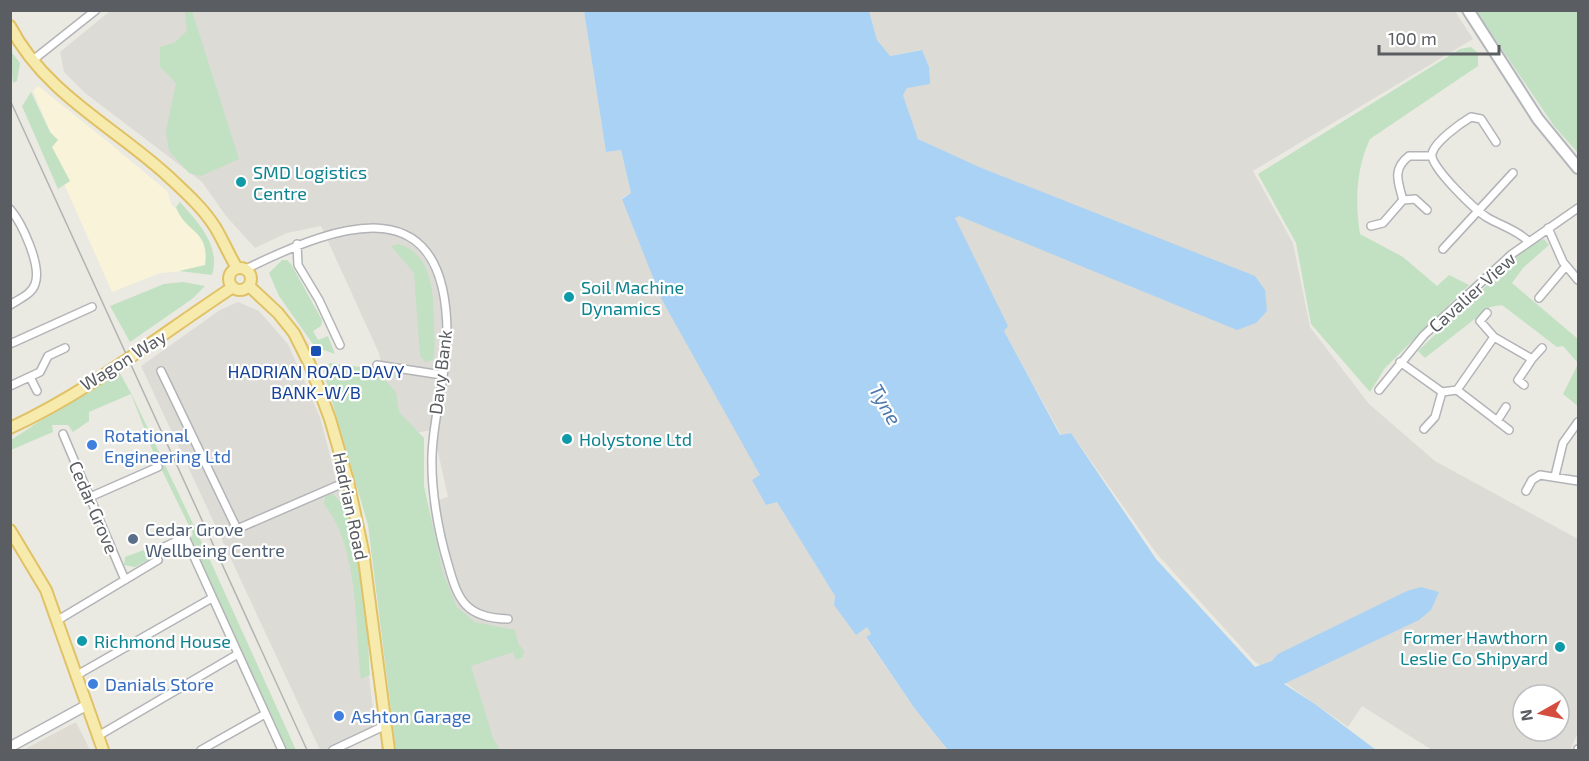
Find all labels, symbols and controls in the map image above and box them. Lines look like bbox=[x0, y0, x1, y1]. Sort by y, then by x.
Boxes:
scale bar bbox=[1379, 18, 1499, 56]
text: 100 m bbox=[1388, 27, 1437, 49]
place label: SMD Logistics Centre bbox=[253, 161, 367, 204]
marker: SMD Logistics Centre bbox=[234, 175, 248, 189]
street label: Cavalier View bbox=[1424, 247, 1520, 337]
place label: Soil Machine Dynamics bbox=[581, 276, 684, 319]
marker: Soil Machine Dynamics bbox=[562, 290, 576, 304]
street label: Wagon Way bbox=[76, 325, 171, 395]
street label: Davy Bank bbox=[424, 328, 456, 416]
marker: HADRIAN ROAD-DAVY BANK-W/B bbox=[309, 344, 323, 358]
place label: HADRIAN ROAD-DAVY BANK-W/B bbox=[228, 360, 405, 403]
water label: Tyne bbox=[864, 379, 907, 430]
place label: Rotational Engineering Ltd bbox=[104, 424, 231, 467]
place label: Holystone Ltd bbox=[579, 428, 692, 450]
marker: Holystone Ltd bbox=[560, 432, 574, 446]
marker: Rotational Engineering Ltd bbox=[85, 438, 99, 452]
street label: Hadrian Road bbox=[329, 450, 373, 562]
street label: Cedar Grove bbox=[65, 457, 123, 557]
place label: Cedar Grove Wellbeing Centre bbox=[145, 518, 285, 561]
marker: Cedar Grove Wellbeing Centre bbox=[126, 532, 140, 546]
place label: Former Hawthorn Leslie Co Shipyard bbox=[1400, 626, 1548, 669]
place label: Richmond House bbox=[94, 630, 231, 652]
marker: Richmond House bbox=[75, 634, 89, 648]
marker: Former Hawthorn Leslie Co Shipyard bbox=[1553, 640, 1567, 654]
place label: Danials Store bbox=[105, 673, 214, 695]
marker: Danials Store bbox=[86, 677, 100, 691]
north arrow bbox=[1511, 683, 1571, 743]
place label: Ashton Garage bbox=[351, 705, 471, 727]
text: N bbox=[1515, 708, 1536, 723]
marker: Ashton Garage bbox=[332, 709, 346, 723]

